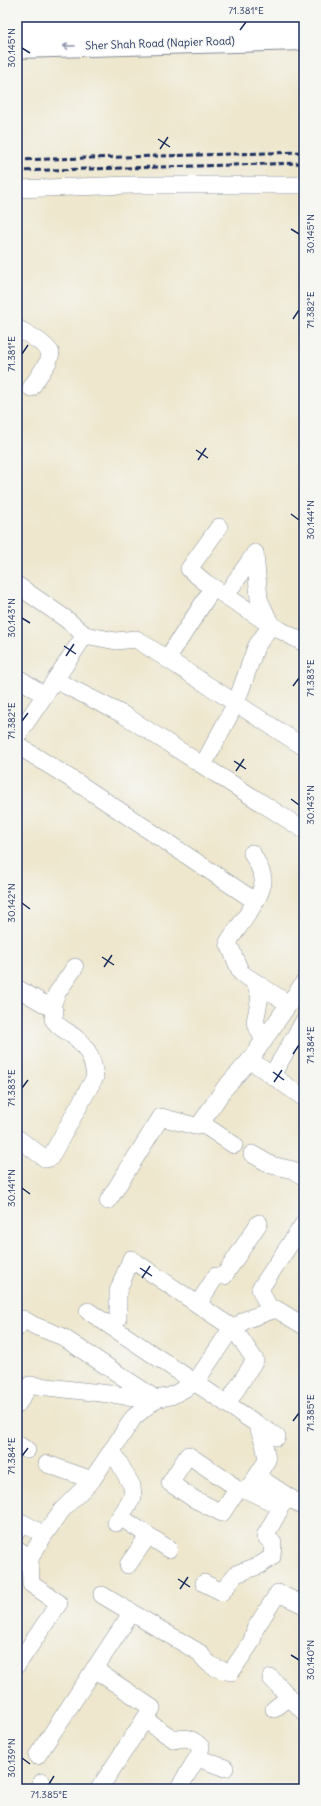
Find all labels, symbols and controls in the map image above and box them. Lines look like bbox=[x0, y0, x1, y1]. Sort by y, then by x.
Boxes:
text: 71.381°E bbox=[228, 4, 264, 17]
text: 30.145°N bbox=[5, 28, 18, 68]
street label: Sher Shah Road (Napier Road) bbox=[85, 33, 235, 53]
one-way arrow bbox=[63, 42, 76, 50]
text: 30.145°N bbox=[304, 214, 317, 254]
text: 71.382°E bbox=[304, 291, 317, 329]
text: 71.381°E bbox=[5, 336, 18, 372]
text: 30.144°N bbox=[304, 500, 317, 540]
text: 30.143°N bbox=[5, 598, 18, 638]
text: 71.383°E bbox=[304, 659, 317, 697]
text: 71.382°E bbox=[5, 702, 18, 740]
text: 30.143°N bbox=[304, 785, 317, 825]
text: 30.142°N bbox=[5, 883, 18, 923]
text: 71.384°E bbox=[304, 1026, 317, 1064]
text: 71.383°E bbox=[5, 1069, 18, 1107]
text: 30.141°N bbox=[5, 1169, 18, 1207]
text: 71.385°E bbox=[304, 1394, 317, 1432]
text: 71.384°E bbox=[5, 1437, 18, 1475]
text: 30.140°N bbox=[304, 1640, 317, 1680]
text: 30.139°N bbox=[5, 1738, 18, 1778]
text: 71.385°E bbox=[30, 1788, 68, 1801]

